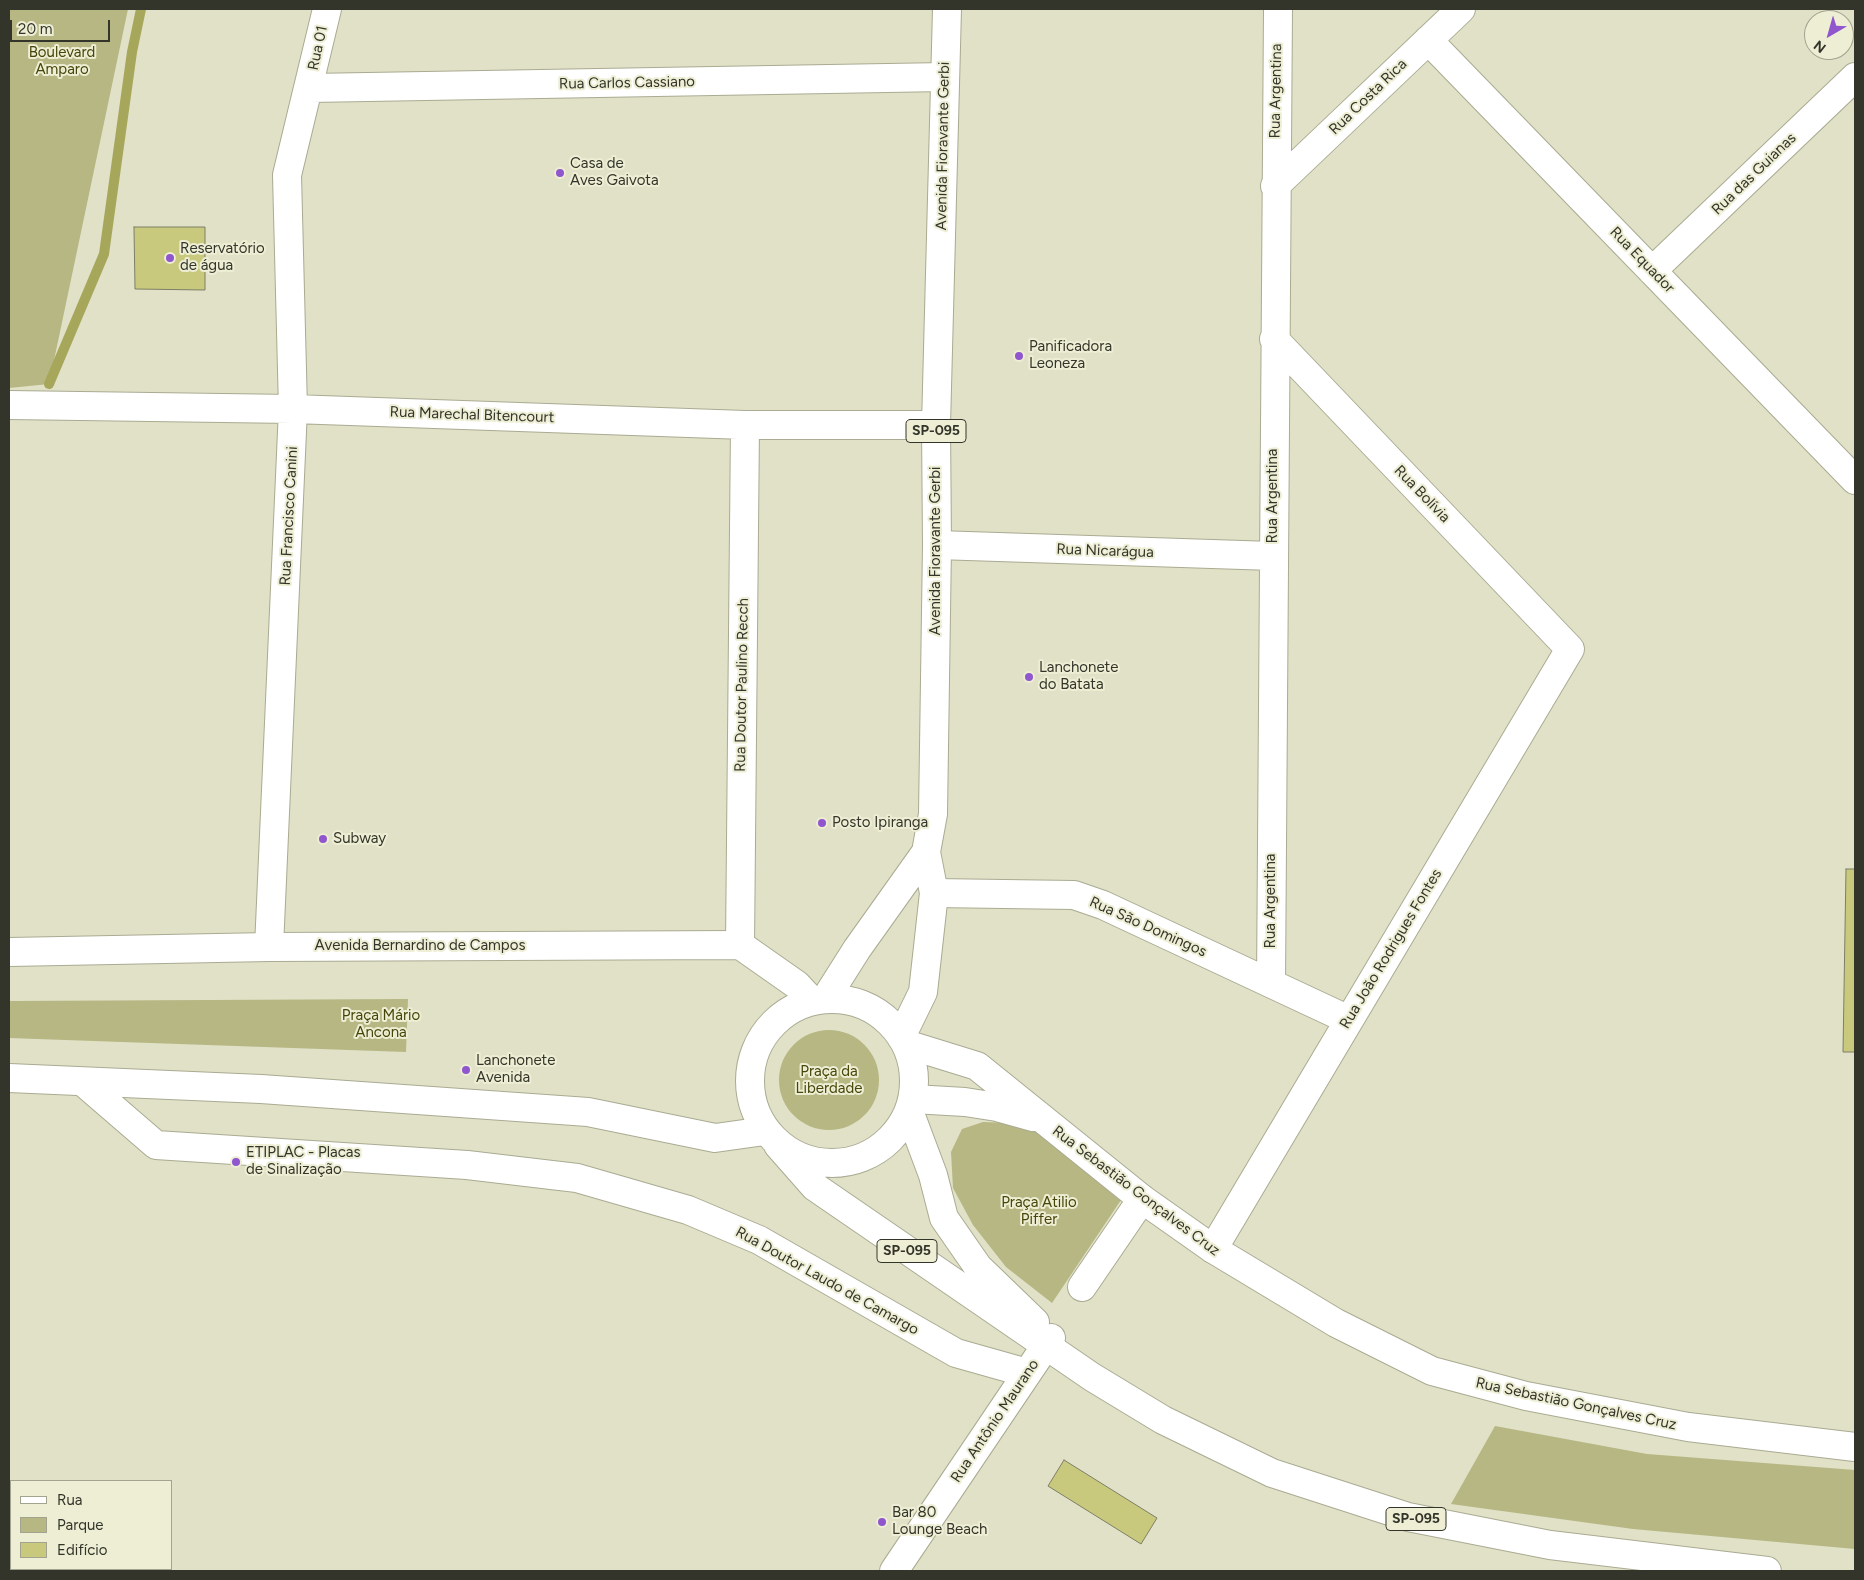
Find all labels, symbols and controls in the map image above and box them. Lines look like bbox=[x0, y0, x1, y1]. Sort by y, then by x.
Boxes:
scale bar bbox=[12, 10, 112, 42]
north arrow bbox=[1804, 10, 1854, 60]
text: 20 m bbox=[18, 20, 52, 38]
street label: Rua 01 bbox=[305, 24, 331, 72]
text: N bbox=[1811, 36, 1830, 56]
street label: Rua Argentina bbox=[1266, 43, 1286, 139]
park label: Boulevard Amparo bbox=[29, 44, 95, 79]
street label: Rua Costa Rica bbox=[1325, 55, 1411, 139]
street label: Avenida Fioravante Gerbi bbox=[933, 61, 953, 231]
street label: Rua Carlos Cassiano bbox=[559, 73, 695, 93]
street label: Rua das Guianas bbox=[1708, 129, 1800, 219]
place label: Casa de Aves Gaivota bbox=[570, 155, 659, 190]
marker: Casa de Aves Gaivota bbox=[554, 167, 566, 179]
street label: Rua Equador bbox=[1606, 223, 1678, 297]
place label: Reservatório de água bbox=[180, 240, 265, 275]
marker: Reservatório de água bbox=[164, 252, 176, 264]
place label: Panificadora Leoneza bbox=[1029, 338, 1112, 373]
marker: Panificadora Leoneza bbox=[1013, 350, 1025, 362]
street label: Rua Marechal Bitencourt bbox=[389, 403, 555, 427]
road number: SP-095 bbox=[906, 420, 966, 442]
street label: Rua Francisco Canini bbox=[276, 446, 302, 586]
street label: Rua Argentina bbox=[1264, 449, 1282, 543]
street label: Rua Bolívia bbox=[1390, 462, 1454, 526]
street label: Avenida Fioravante Gerbi bbox=[927, 467, 945, 635]
street label: Rua Nicarágua bbox=[1056, 540, 1154, 562]
street label: Rua Doutor Paulino Recch bbox=[731, 598, 753, 772]
place label: Lanchonete do Batata bbox=[1039, 659, 1118, 694]
marker: Lanchonete do Batata bbox=[1023, 671, 1035, 683]
place label: Posto Ipiranga bbox=[832, 814, 928, 832]
marker: Posto Ipiranga bbox=[816, 817, 828, 829]
place label: Subway bbox=[333, 830, 386, 848]
marker: Subway bbox=[317, 833, 329, 845]
street label: Rua Argentina bbox=[1262, 854, 1280, 948]
street label: Rua João Rodrigues Fontes bbox=[1336, 866, 1446, 1032]
street label: Rua São Domingos bbox=[1087, 893, 1209, 961]
street label: Avenida Bernardino de Campos bbox=[315, 937, 525, 955]
park label: Praça Mário Ancona bbox=[342, 1007, 420, 1042]
place label: Lanchonete Avenida bbox=[476, 1052, 555, 1087]
park label: Praça da Liberdade bbox=[796, 1063, 862, 1098]
marker: Lanchonete Avenida bbox=[460, 1064, 472, 1076]
street label: Rua Sebastião Gonçalves Cruz bbox=[1049, 1122, 1223, 1260]
place label: ETIPLAC - Placas de Sinalização bbox=[246, 1144, 360, 1179]
marker: ETIPLAC - Placas de Sinalização bbox=[230, 1156, 242, 1168]
park label: Praça Atilio Piffer bbox=[1001, 1194, 1077, 1229]
street label: Rua Doutor Laudo de Camargo bbox=[732, 1223, 922, 1339]
road number: SP-095 bbox=[877, 1240, 937, 1262]
street label: Rua Antônio Maurano bbox=[947, 1356, 1043, 1486]
street label: Rua Sebastião Gonçalves Cruz bbox=[1474, 1374, 1678, 1434]
legend bbox=[10, 1480, 172, 1570]
text: Rua bbox=[57, 1491, 82, 1509]
place label: Bar 80 Lounge Beach bbox=[892, 1504, 987, 1539]
road number: SP-095 bbox=[1386, 1508, 1446, 1530]
text: Parque bbox=[57, 1516, 104, 1534]
marker: Bar 80 Lounge Beach bbox=[876, 1516, 888, 1528]
text: Edifício bbox=[57, 1541, 107, 1559]

